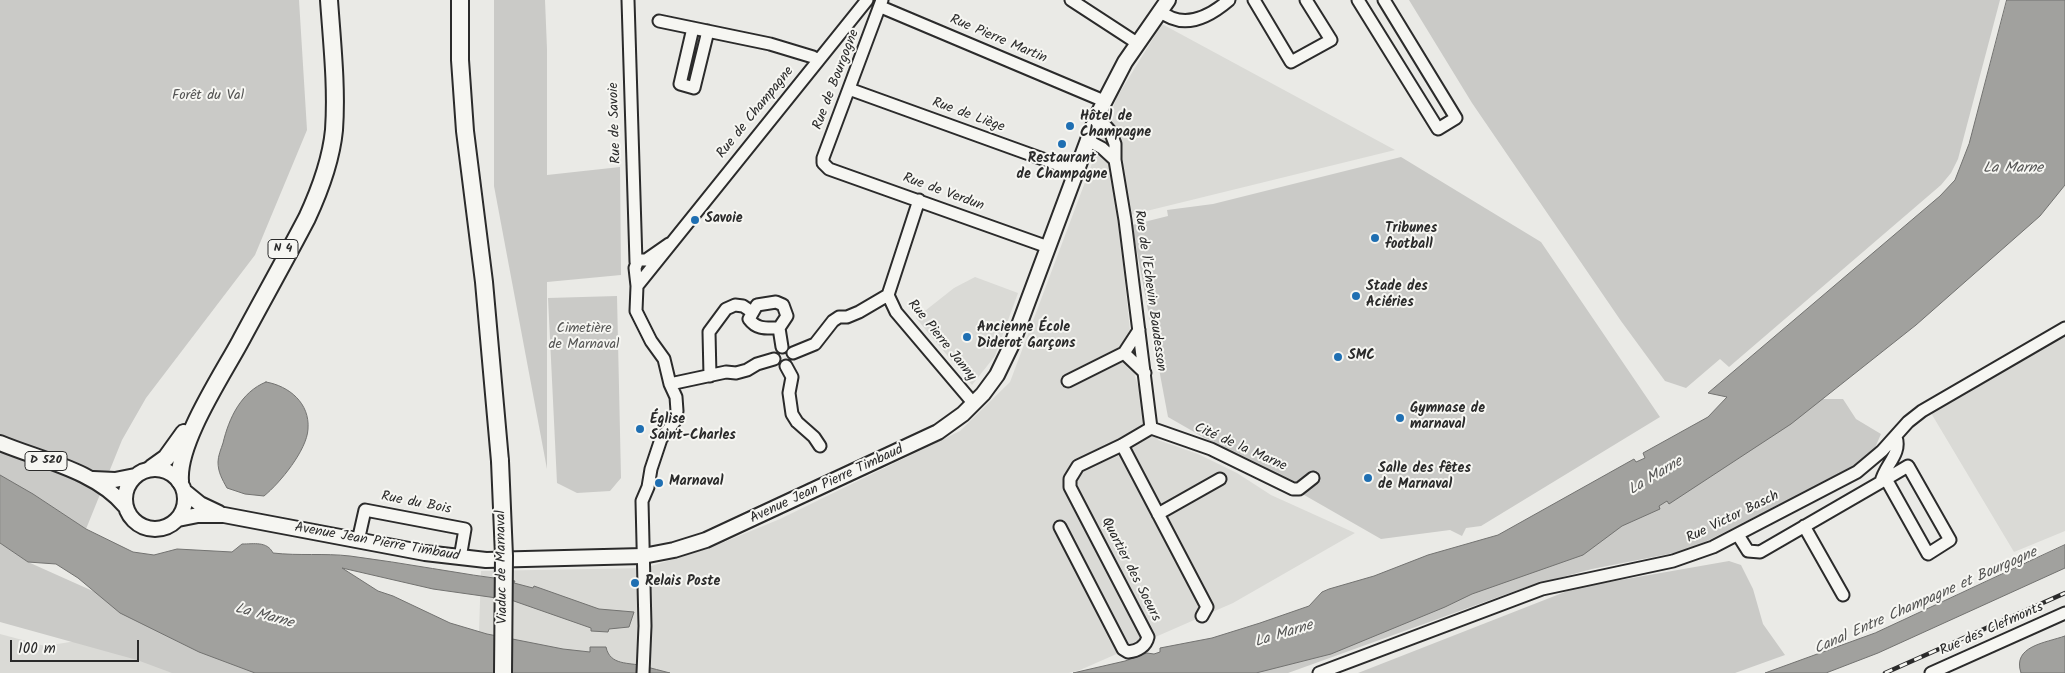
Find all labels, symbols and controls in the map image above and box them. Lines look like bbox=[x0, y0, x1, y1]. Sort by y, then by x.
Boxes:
street label: Rue Pierre Martin bbox=[947, 12, 1049, 68]
street label: Rue de Bourgogne bbox=[810, 28, 864, 132]
street label: Rue de Champagne bbox=[714, 64, 798, 162]
street label: Rue de Savoie bbox=[606, 82, 626, 164]
park label: Forêt du Val bbox=[172, 89, 244, 105]
street label: Rue de Liège bbox=[930, 95, 1006, 137]
place label: Hôtel de Champagne bbox=[1080, 110, 1151, 142]
marker: Hôtel de Champagne bbox=[1064, 120, 1076, 132]
marker: Restaurant de Champagne bbox=[1056, 138, 1068, 150]
place label: Restaurant de Champagne bbox=[1017, 152, 1107, 184]
water label: La Marne bbox=[1983, 160, 2043, 178]
street label: Rue de Verdun bbox=[900, 171, 986, 215]
street label: Rue de l'Echevin Baudesson bbox=[1129, 209, 1169, 373]
place label: Savoie bbox=[705, 212, 743, 228]
marker: Savoie bbox=[689, 214, 701, 226]
place label: Tribunes football bbox=[1385, 222, 1437, 254]
marker: Tribunes football bbox=[1369, 232, 1381, 244]
road number: N 4 bbox=[268, 240, 298, 258]
place label: Stade des Aciéries bbox=[1366, 280, 1428, 312]
marker: Stade des Aciéries bbox=[1350, 290, 1362, 302]
street label: Rue Pierre Janny bbox=[903, 297, 979, 385]
place label: Ancienne École Diderot Garçons bbox=[977, 321, 1076, 354]
park label: Cimetière de Marnaval bbox=[548, 322, 620, 354]
marker: Ancienne École Diderot Garçons bbox=[961, 331, 973, 343]
place label: SMC bbox=[1348, 349, 1375, 365]
marker: SMC bbox=[1332, 351, 1344, 363]
place label: Gymnase de marnaval bbox=[1410, 402, 1485, 434]
marker: Gymnase de marnaval bbox=[1394, 412, 1406, 424]
place label: Église Saint-Charles bbox=[650, 413, 736, 446]
street label: Cité de la Marne bbox=[1191, 420, 1289, 476]
marker: Église Saint-Charles bbox=[634, 423, 646, 435]
street label: Avenue Jean Pierre Timbaud bbox=[748, 442, 906, 528]
road number: D 520 bbox=[25, 452, 67, 471]
water label: La Marne bbox=[1626, 454, 1686, 500]
place label: Salle des fêtes de Marnaval bbox=[1378, 462, 1471, 494]
marker: Salle des fêtes de Marnaval bbox=[1362, 472, 1374, 484]
place label: Marnaval bbox=[669, 475, 723, 491]
marker: Marnaval bbox=[653, 477, 665, 489]
street label: Rue Victor Basch bbox=[1684, 488, 1782, 548]
street label: Rue du Bois bbox=[380, 489, 452, 519]
street label: Viaduc de Marnaval bbox=[494, 510, 512, 624]
street label: Quartier des Soeurs bbox=[1097, 515, 1163, 625]
street label: Avenue Jean Pierre Timbaud bbox=[293, 520, 461, 566]
water label: Canal Entre Champagne et Bourgogne bbox=[1812, 545, 2040, 659]
place label: Relais Poste bbox=[645, 575, 720, 591]
marker: Relais Poste bbox=[629, 577, 641, 589]
street label: Rue des Clefmonts bbox=[1938, 600, 2046, 660]
water label: La Marne bbox=[233, 601, 295, 633]
water label: La Marne bbox=[1253, 618, 1315, 652]
scale bar bbox=[12, 630, 141, 662]
text: 100 m bbox=[18, 637, 56, 661]

